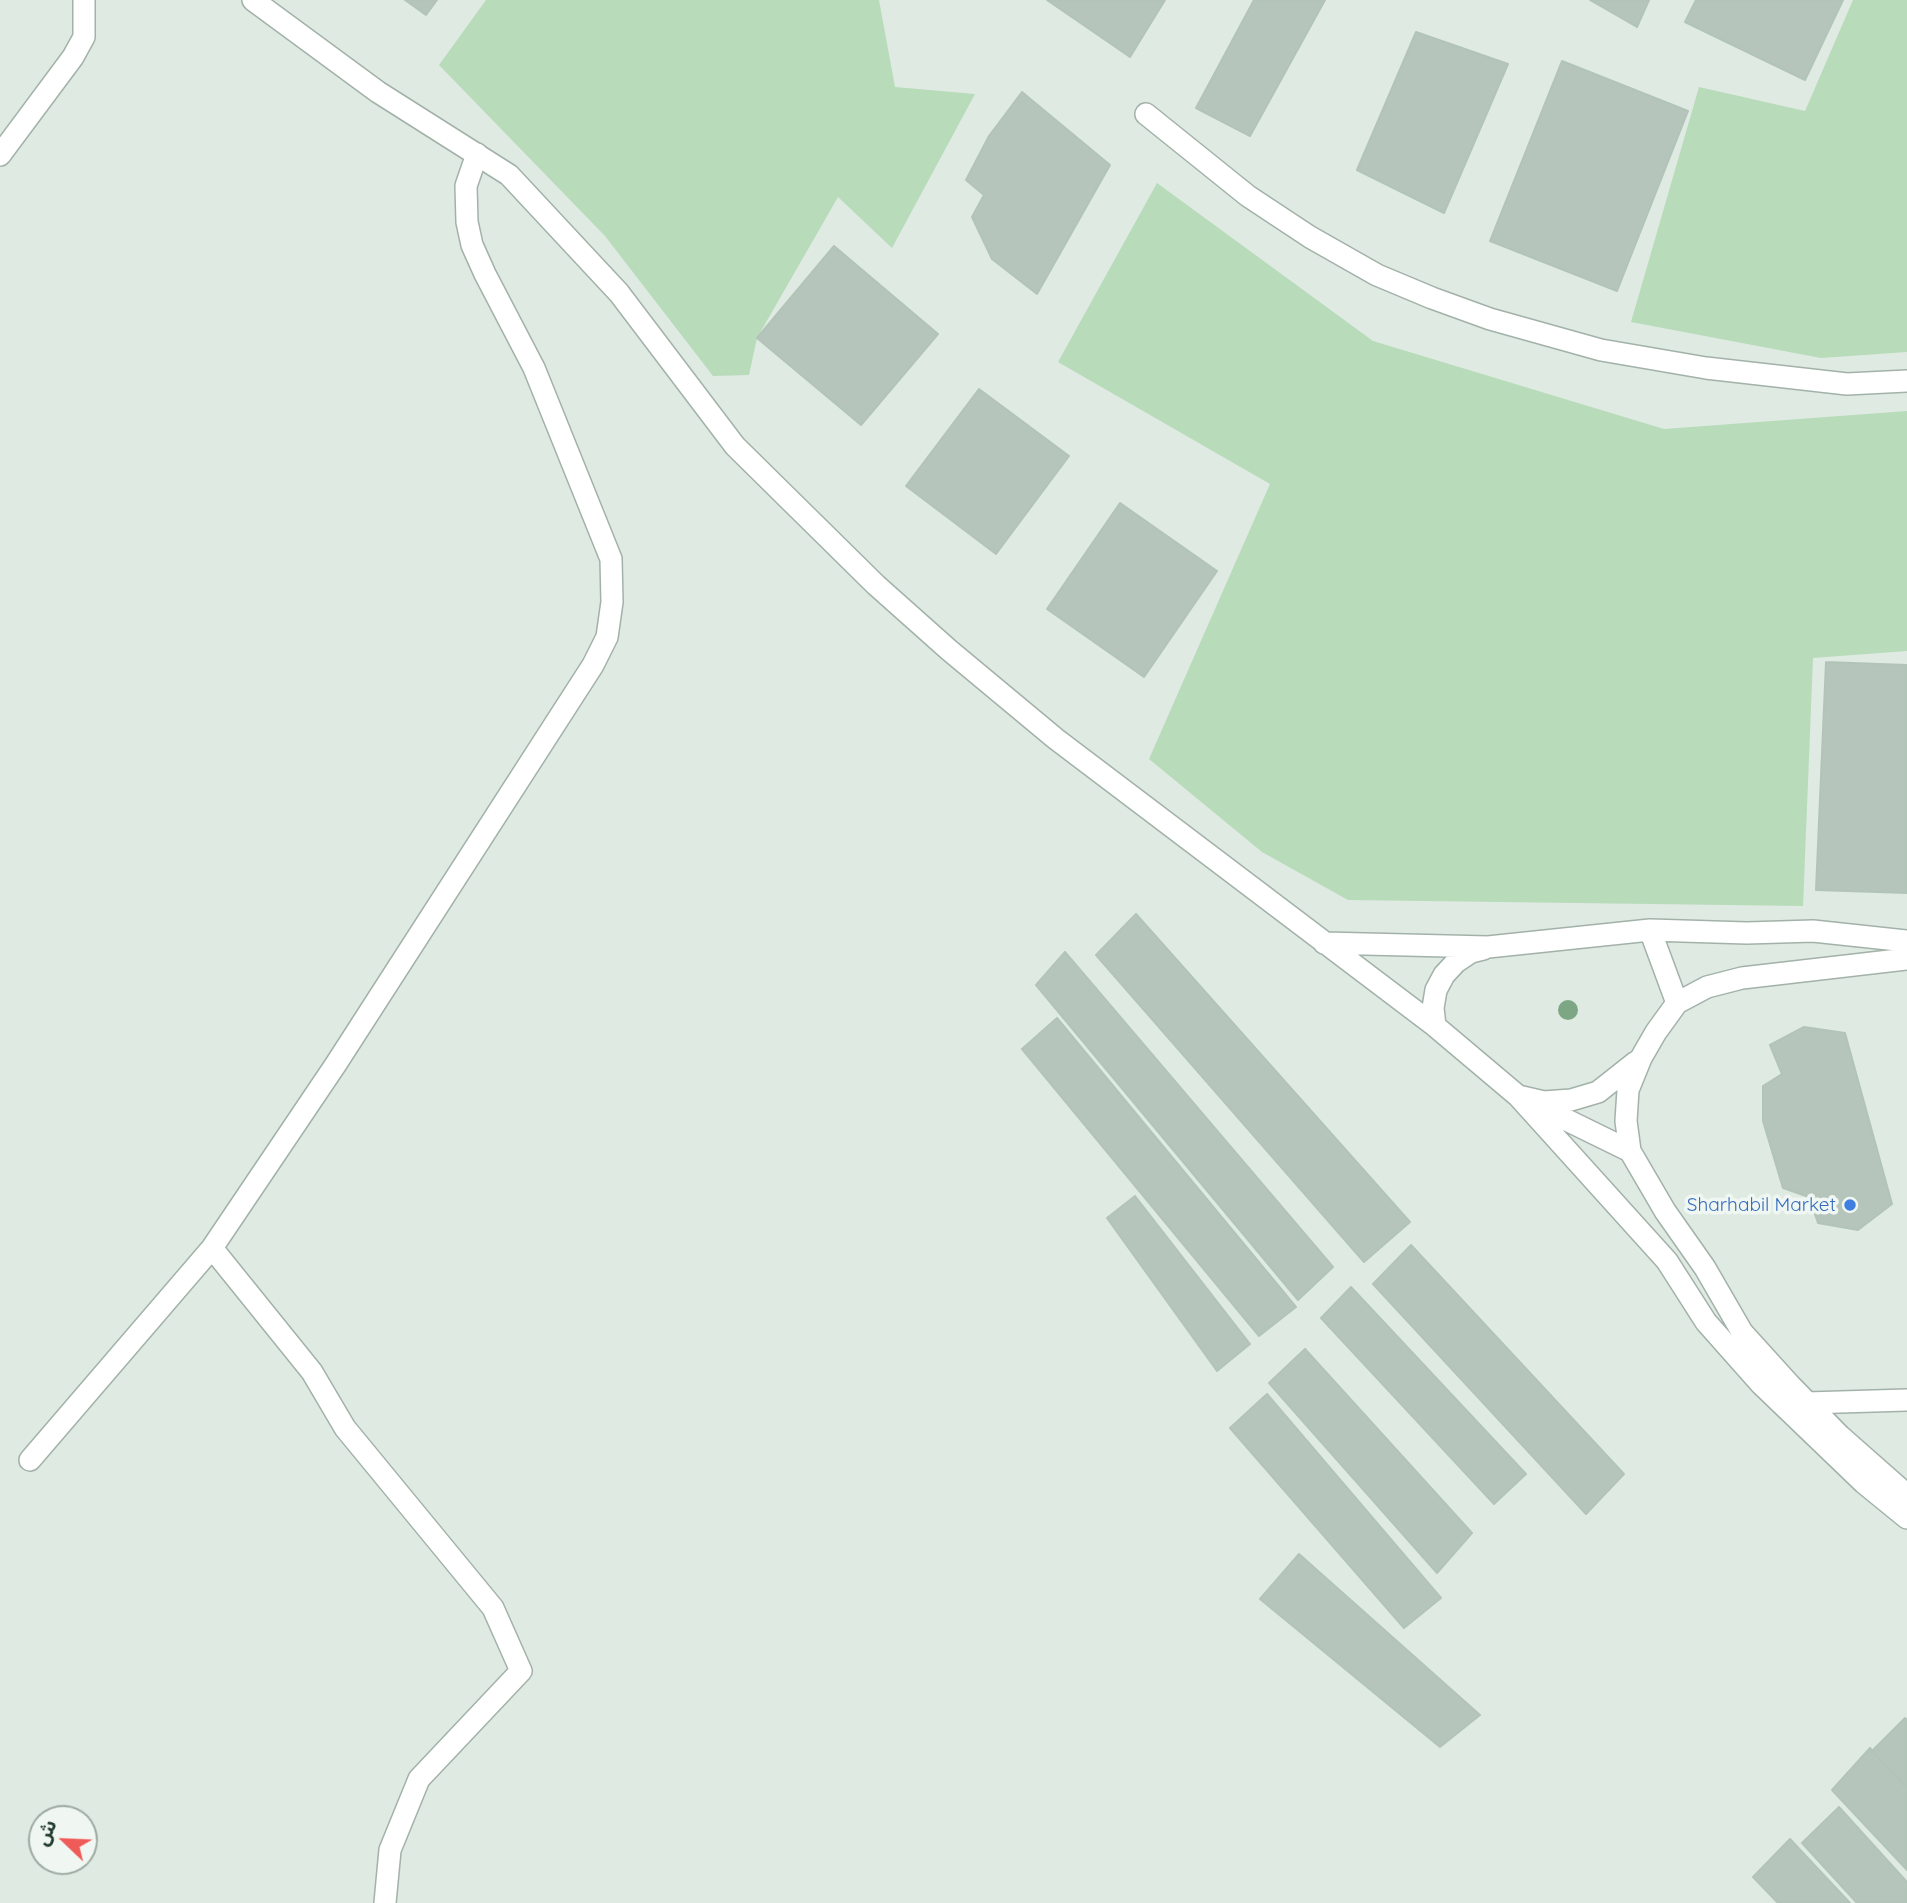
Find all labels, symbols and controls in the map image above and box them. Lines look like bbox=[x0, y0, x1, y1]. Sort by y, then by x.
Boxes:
place label: Sharhabil Market bbox=[1687, 1194, 1836, 1216]
marker: Sharhabil Market bbox=[1842, 1197, 1858, 1213]
north arrow bbox=[28, 1805, 98, 1875]
text: ش bbox=[29, 1816, 62, 1849]

